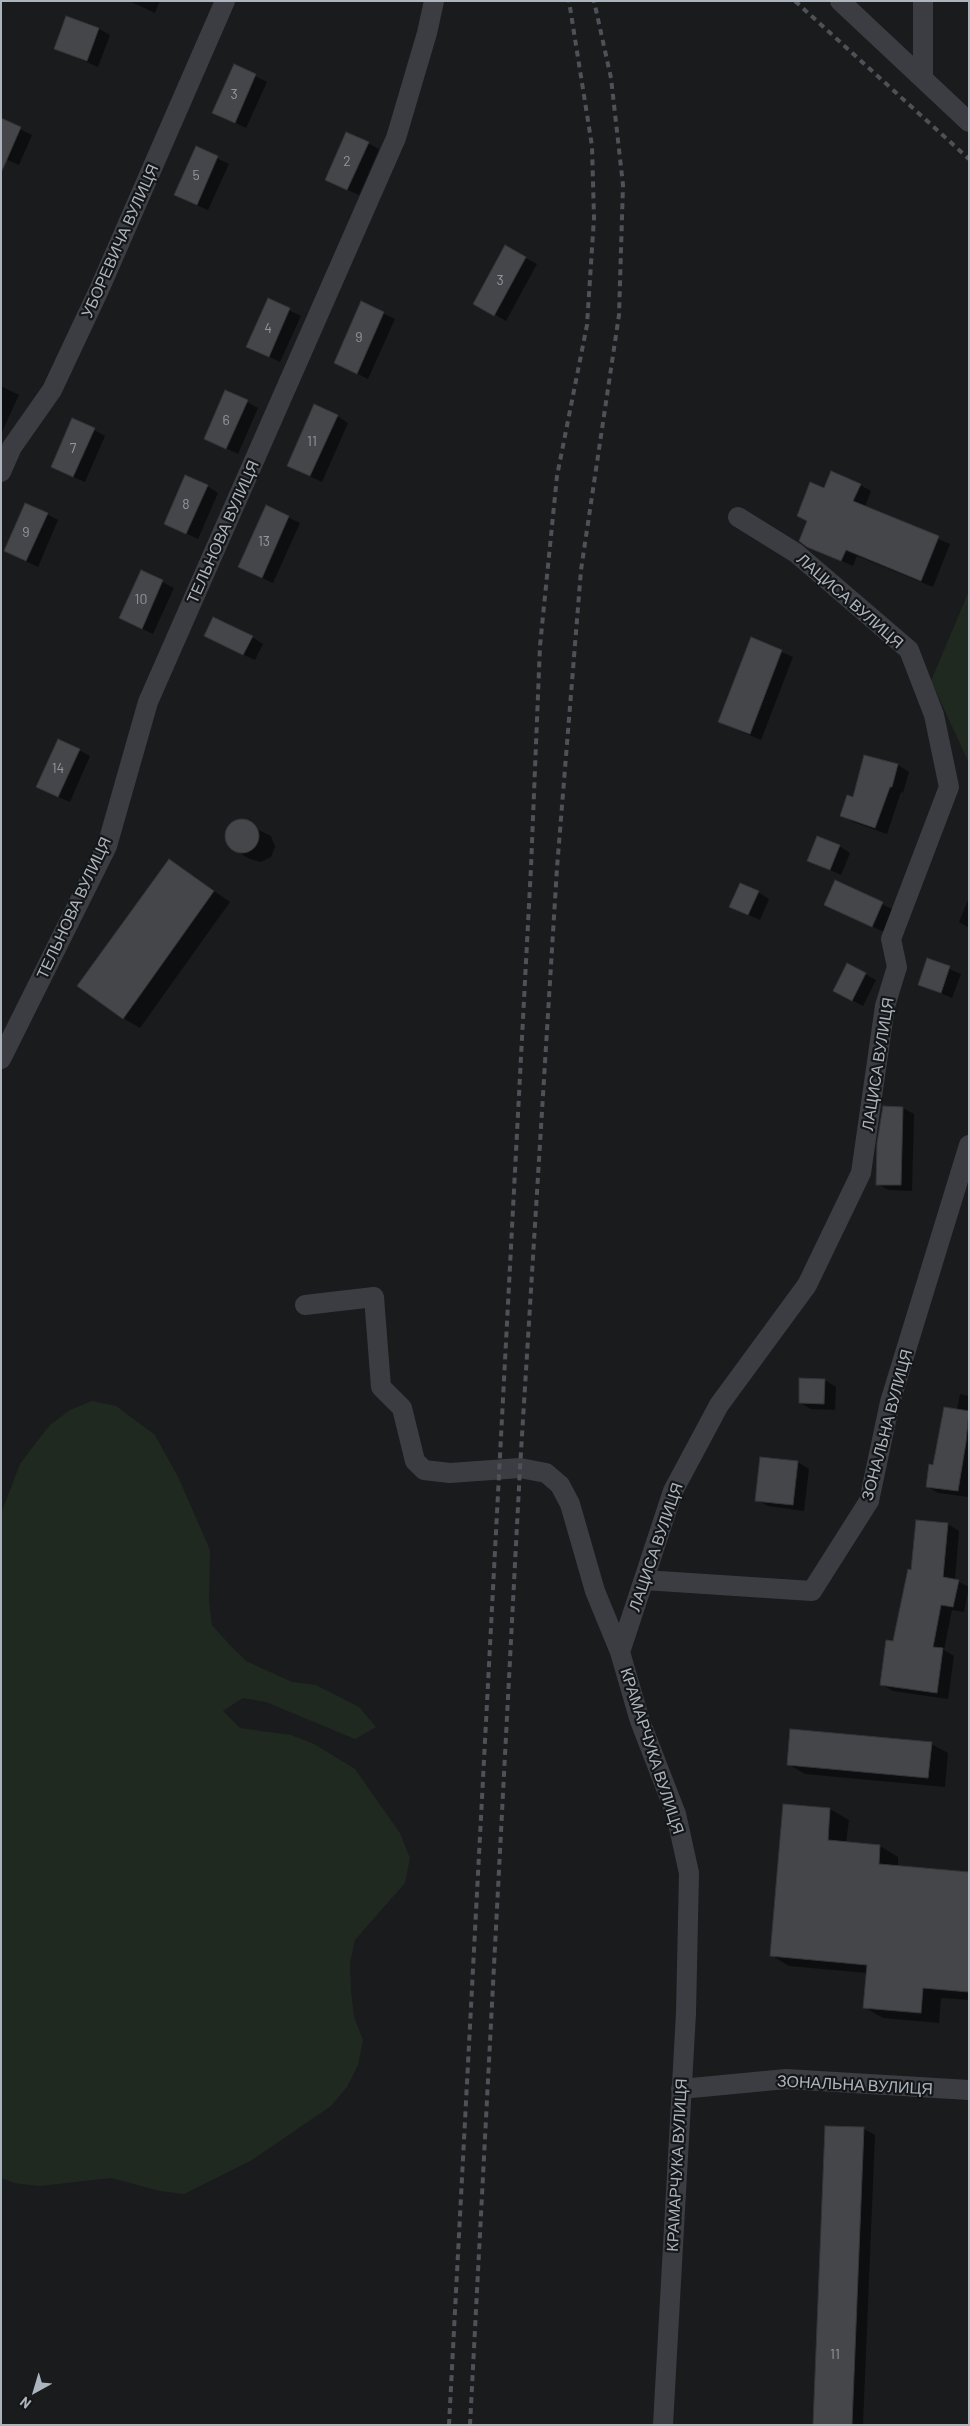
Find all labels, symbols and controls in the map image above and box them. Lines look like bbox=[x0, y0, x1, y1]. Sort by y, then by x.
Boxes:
house number: 3 bbox=[230, 86, 238, 102]
house number: 2 bbox=[343, 153, 351, 169]
street label: УБОРЕВИЧА ВУЛИЦЯ bbox=[77, 161, 163, 321]
house number: 5 bbox=[192, 167, 200, 183]
house number: 3 bbox=[496, 272, 504, 288]
house number: 4 bbox=[264, 320, 272, 336]
house number: 9 bbox=[355, 329, 363, 345]
house number: 6 bbox=[222, 412, 230, 428]
house number: 11 bbox=[307, 433, 317, 449]
house number: 7 bbox=[70, 440, 76, 456]
street label: ТЕЛЬНОВА ВУЛИЦЯ bbox=[183, 457, 263, 607]
house number: 8 bbox=[182, 496, 190, 512]
house number: 9 bbox=[22, 524, 30, 540]
house number: 13 bbox=[258, 533, 270, 549]
street label: ЛАЦИСА ВУЛИЦЯ bbox=[793, 550, 907, 652]
house number: 10 bbox=[135, 591, 147, 607]
house number: 14 bbox=[52, 760, 64, 776]
street label: ТЕЛЬНОВА ВУЛИЦЯ bbox=[33, 834, 115, 982]
street label: ЛАЦИСА ВУЛИЦЯ bbox=[858, 996, 898, 1132]
street label: ЗОНАЛЬНА ВУЛИЦЯ bbox=[858, 1347, 916, 1503]
street label: ЛАЦИСА ВУЛИЦЯ bbox=[625, 1480, 687, 1614]
street label: КРАМАРЧУКА ВУЛИЦЯ bbox=[616, 1666, 688, 1836]
street label: ЗОНАЛЬНА ВУЛИЦЯ bbox=[777, 2071, 933, 2099]
street label: КРАМАРЧУКА ВУЛИЦЯ bbox=[663, 2078, 691, 2252]
house number: 11 bbox=[830, 2346, 840, 2362]
north arrow bbox=[10, 2366, 60, 2416]
text: N bbox=[16, 2394, 34, 2413]

